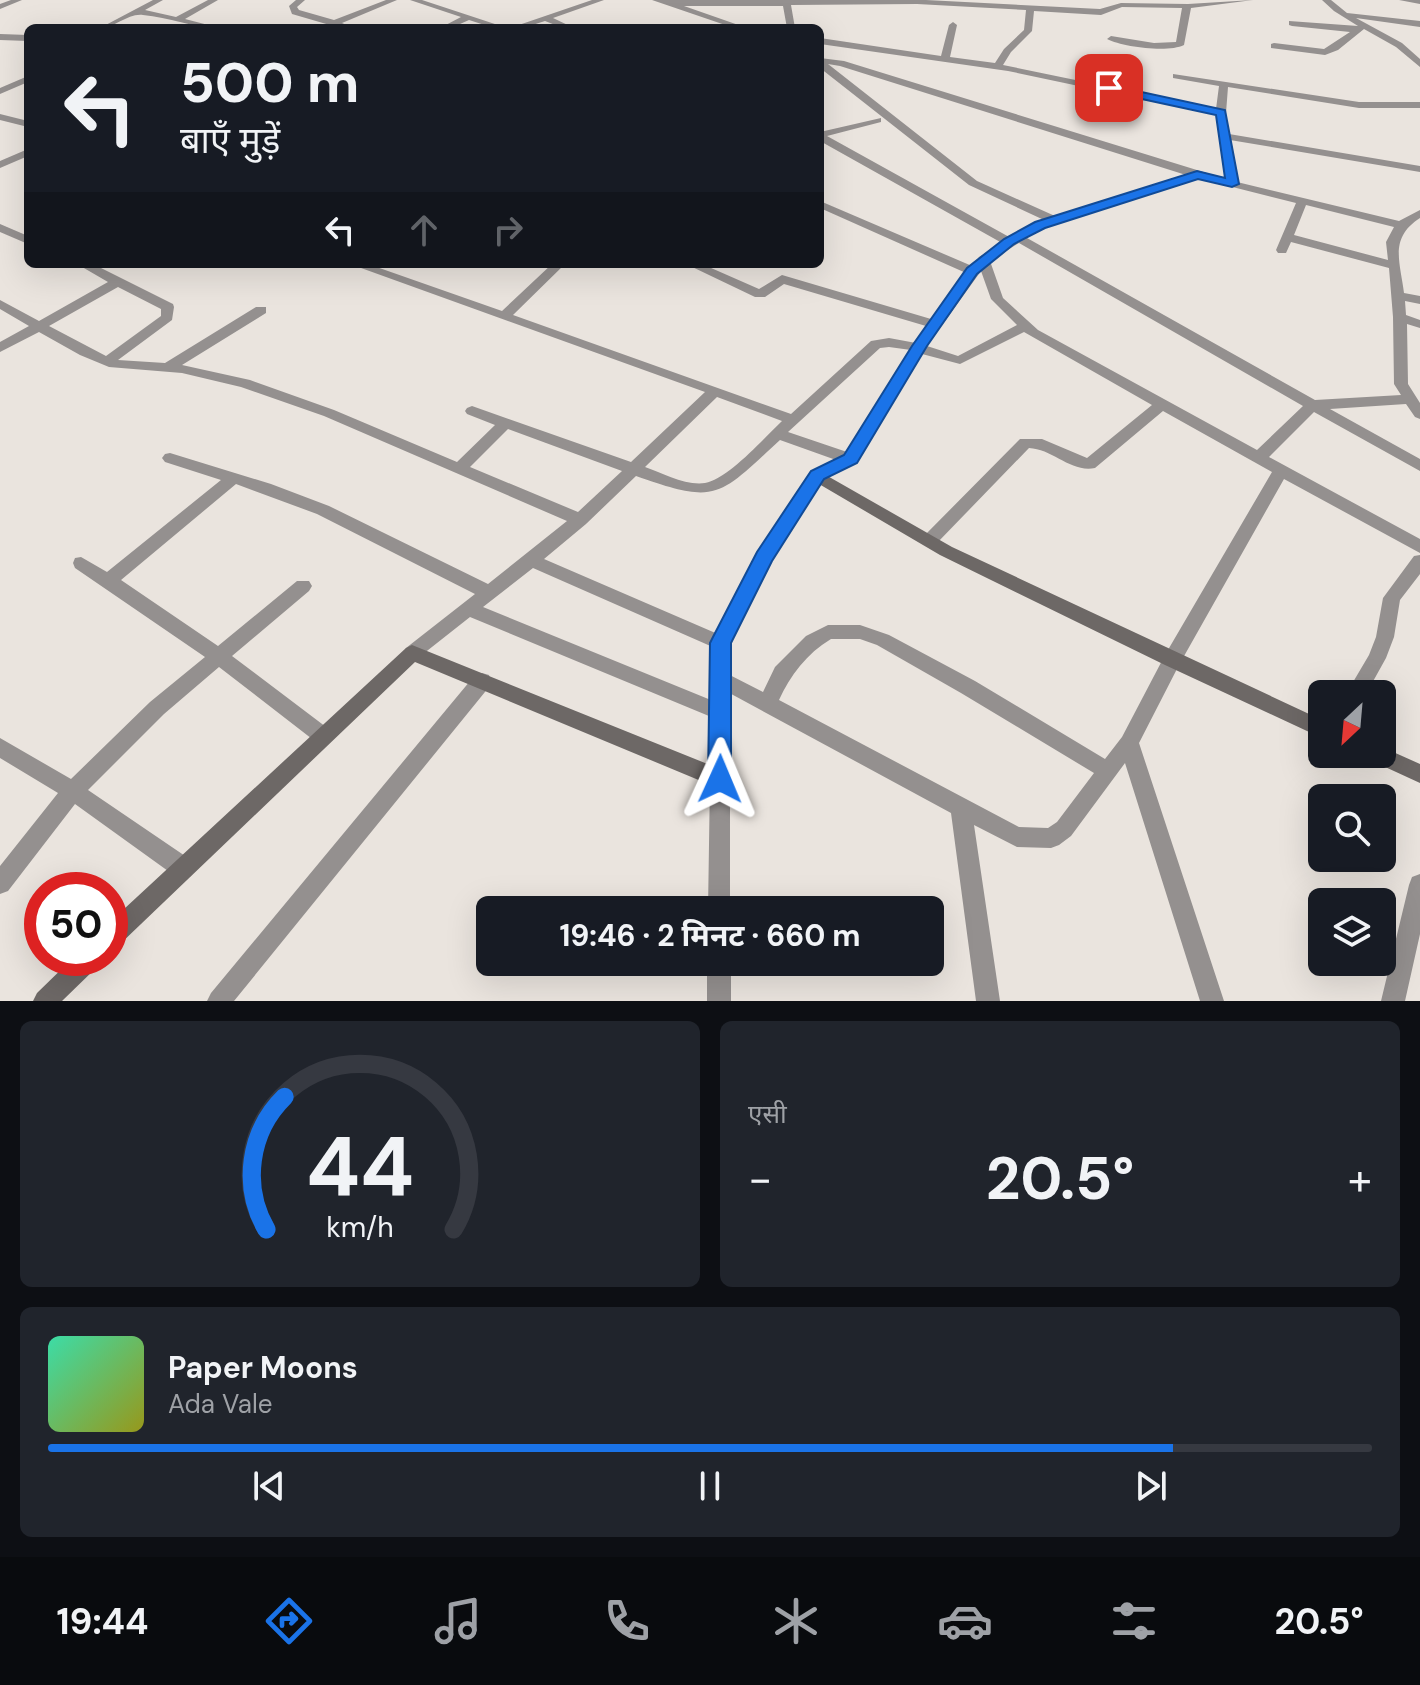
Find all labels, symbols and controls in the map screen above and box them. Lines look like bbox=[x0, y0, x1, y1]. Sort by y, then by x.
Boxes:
text: 500 m bbox=[180, 46, 360, 119]
pin bbox=[1075, 54, 1143, 122]
icon: left bbox=[48, 56, 152, 160]
icon: arrive bbox=[1087, 66, 1131, 110]
text: बाएँ मुड़ें bbox=[180, 117, 280, 164]
icon: left bbox=[318, 208, 362, 252]
icon: ahead bbox=[402, 208, 446, 252]
icon: right bbox=[486, 208, 530, 252]
north arrow bbox=[1308, 680, 1396, 768]
map controls bbox=[1308, 680, 1396, 976]
position arrow bbox=[678, 737, 762, 821]
button: search bbox=[1308, 784, 1396, 872]
speed limit sign: 50 bbox=[24, 872, 128, 976]
button: layers bbox=[1308, 888, 1396, 976]
text: 19:46 · 2 मिनट · 660 m bbox=[559, 916, 861, 955]
text: एसी bbox=[748, 1097, 787, 1131]
text: 44 bbox=[306, 1113, 414, 1222]
text: 20.5° bbox=[986, 1139, 1134, 1218]
text: − bbox=[748, 1150, 772, 1208]
text: + bbox=[1348, 1150, 1372, 1208]
text: km/h bbox=[326, 1209, 394, 1246]
text: Paper Moons bbox=[168, 1348, 358, 1387]
text: Ada Vale bbox=[168, 1387, 273, 1421]
icon: previous bbox=[247, 1464, 291, 1508]
icon: pause bbox=[688, 1464, 732, 1508]
icon: next bbox=[1129, 1464, 1173, 1508]
icon: directions bbox=[261, 1593, 317, 1649]
icon: music bbox=[430, 1593, 486, 1649]
icon: phone bbox=[599, 1593, 655, 1649]
icon: climate bbox=[768, 1593, 824, 1649]
icon: car bbox=[937, 1593, 993, 1649]
icon: filters bbox=[1106, 1593, 1162, 1649]
text: 19:44 bbox=[56, 1598, 148, 1645]
text: 20.5° bbox=[1274, 1598, 1364, 1645]

